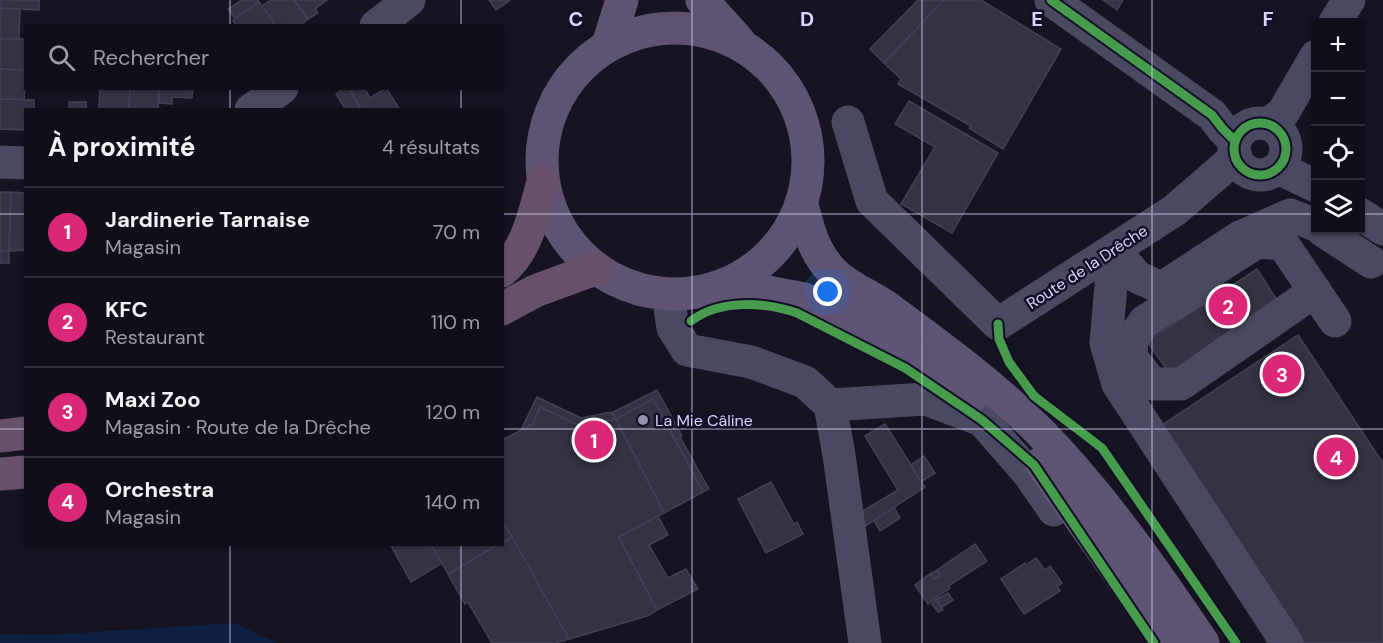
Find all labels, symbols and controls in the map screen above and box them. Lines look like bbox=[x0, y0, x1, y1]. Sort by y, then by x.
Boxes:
text: C bbox=[569, 6, 583, 32]
text: D bbox=[800, 6, 814, 32]
text: E bbox=[1031, 6, 1043, 32]
text: F bbox=[1262, 6, 1274, 32]
map controls bbox=[1311, 18, 1365, 234]
button: + bbox=[1311, 18, 1365, 72]
search box bbox=[24, 24, 504, 90]
icon: search bbox=[45, 41, 78, 74]
text: Rechercher bbox=[93, 43, 209, 72]
button: − bbox=[1311, 72, 1365, 126]
button: locate bbox=[1311, 126, 1365, 180]
text: À proximité bbox=[48, 130, 195, 164]
text: 4 résultats bbox=[382, 134, 480, 160]
button: layers bbox=[1311, 180, 1365, 234]
text: Jardinerie Tarnaise bbox=[105, 205, 310, 234]
text: 1 bbox=[64, 219, 71, 245]
text: 70 m bbox=[433, 219, 480, 245]
street label: Route de la Drêche bbox=[1023, 220, 1151, 314]
text: Magasin bbox=[105, 234, 181, 260]
your location bbox=[813, 277, 842, 306]
pin: 2 bbox=[1208, 284, 1248, 328]
text: KFC bbox=[105, 295, 148, 324]
text: 2 bbox=[62, 309, 73, 335]
text: 110 m bbox=[431, 309, 480, 335]
text: Restaurant bbox=[105, 324, 205, 350]
pin: 3 bbox=[1262, 352, 1302, 397]
text: Maxi Zoo bbox=[105, 385, 201, 414]
text: 3 bbox=[61, 399, 74, 425]
text: 120 m bbox=[426, 399, 480, 425]
place label: La Mie Câline bbox=[655, 410, 753, 431]
marker: La Mie Câline bbox=[636, 413, 650, 427]
text: Magasin · Route de la Drêche bbox=[105, 414, 371, 440]
pin: 1 bbox=[574, 418, 614, 462]
pin: 4 bbox=[1316, 434, 1356, 480]
text: Orchestra bbox=[105, 475, 214, 504]
text: 4 bbox=[61, 489, 74, 515]
text: 140 m bbox=[425, 489, 480, 515]
text: Magasin bbox=[105, 504, 181, 530]

